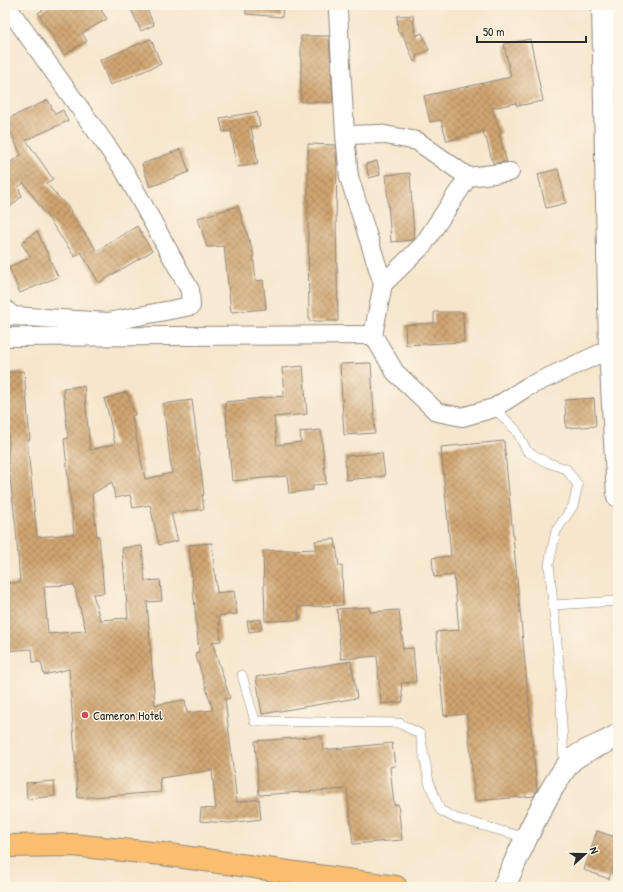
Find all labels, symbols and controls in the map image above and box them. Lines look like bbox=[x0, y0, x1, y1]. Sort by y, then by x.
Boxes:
scale bar bbox=[477, 18, 586, 44]
text: 50 m bbox=[483, 23, 504, 40]
place label: Cameron Hotel bbox=[93, 706, 163, 724]
marker: Cameron Hotel bbox=[80, 710, 90, 720]
north arrow bbox=[565, 834, 605, 874]
text: N bbox=[587, 845, 602, 856]

